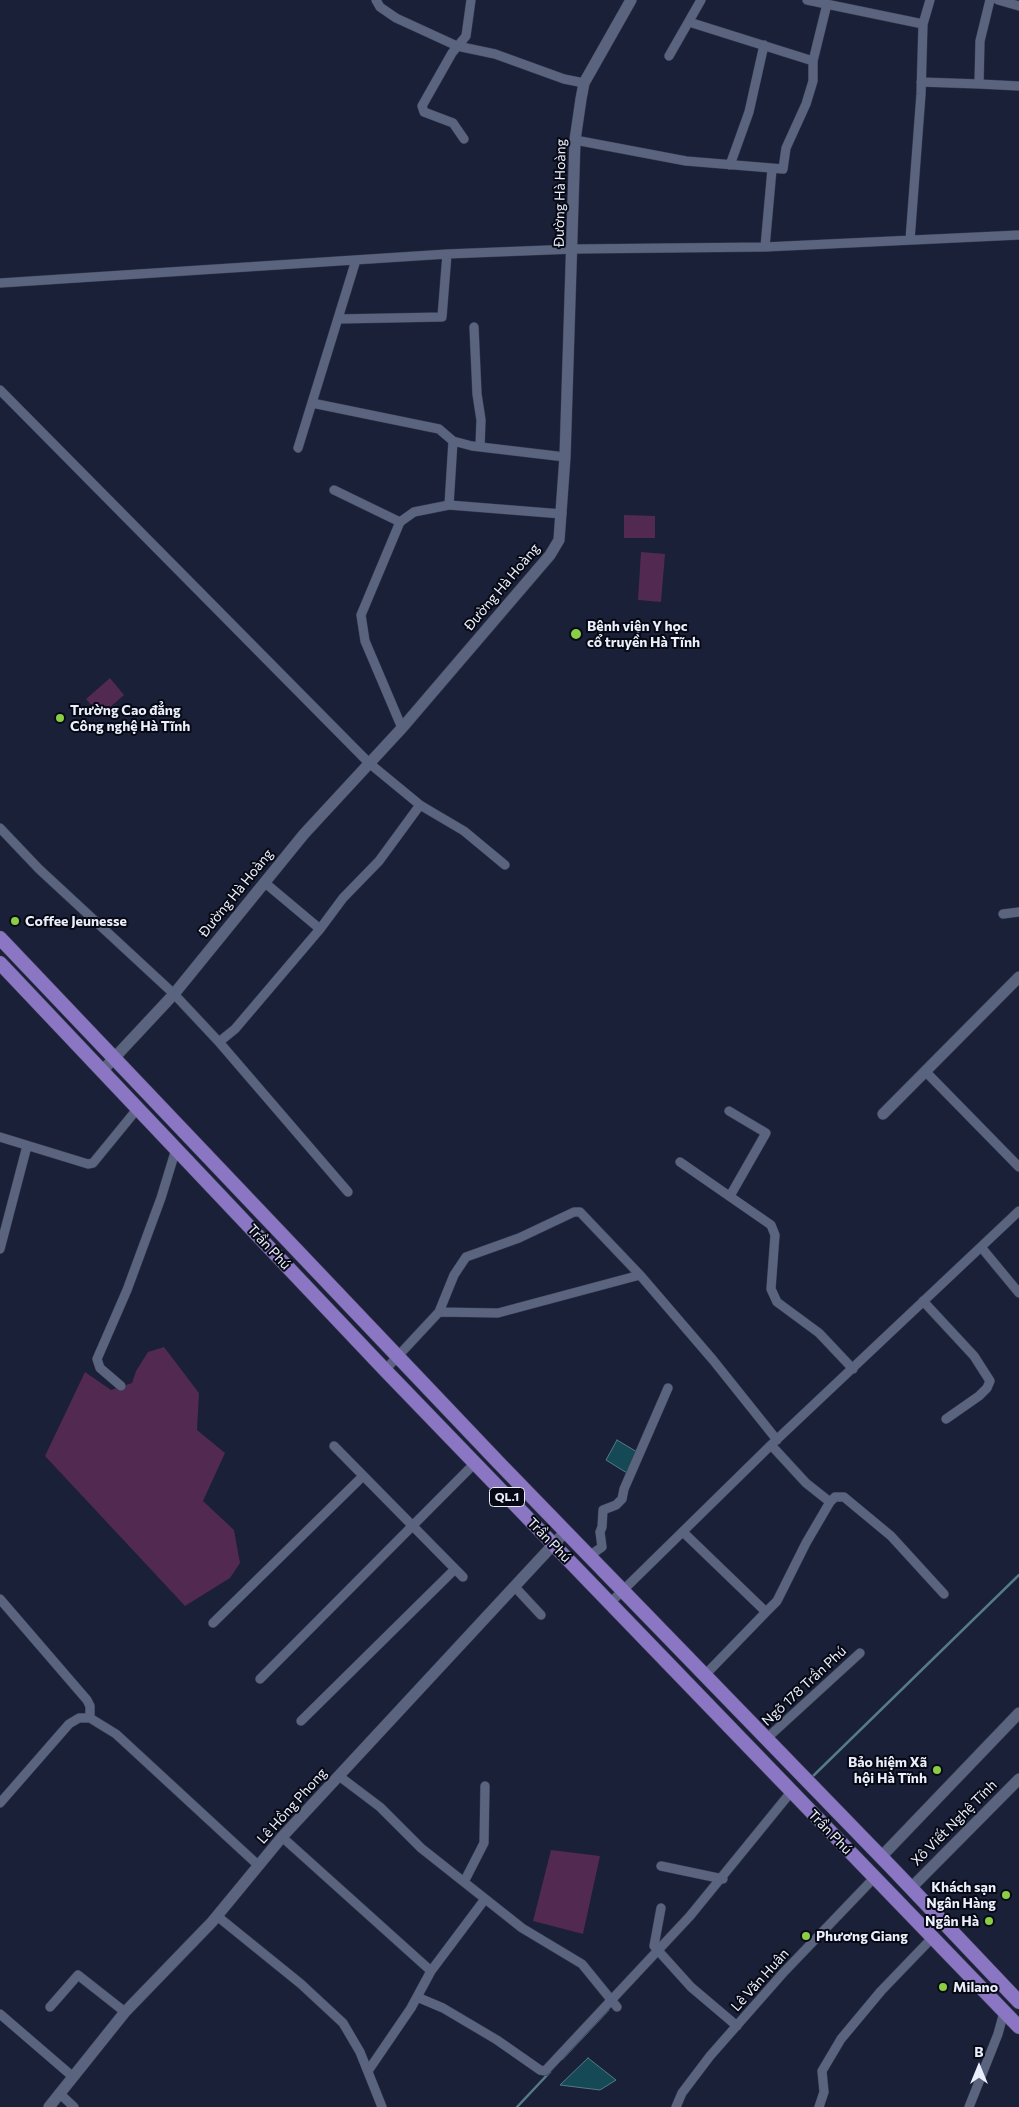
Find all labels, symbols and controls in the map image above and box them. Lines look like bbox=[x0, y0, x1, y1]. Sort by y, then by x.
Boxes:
street label: Đường Hà Hoàng bbox=[551, 139, 569, 247]
street label: Đường Hà Hoàng bbox=[461, 540, 543, 634]
place label: Bệnh viện Y học cổ truyền Hà Tĩnh bbox=[587, 618, 700, 650]
marker: Bệnh viện Y học cổ truyền Hà Tĩnh bbox=[569, 627, 583, 641]
place label: Trường Cao đẳng Công nghệ Hà Tĩnh bbox=[70, 702, 190, 734]
marker: Trường Cao đẳng Công nghệ Hà Tĩnh bbox=[54, 712, 66, 724]
street label: Đường Hà Hoàng bbox=[195, 846, 277, 940]
place label: Coffee Jeunesse bbox=[25, 913, 127, 929]
marker: Coffee Jeunesse bbox=[9, 915, 21, 927]
street label: Trần Phú bbox=[244, 1221, 294, 1273]
road number: QL.1 bbox=[490, 1488, 524, 1506]
street label: Trần Phú bbox=[524, 1514, 574, 1566]
street label: Ngõ 178 Trần Phú bbox=[758, 1643, 850, 1729]
place label: Bảo hiệm Xã hội Hà Tĩnh bbox=[848, 1754, 927, 1786]
marker: Bảo hiệm Xã hội Hà Tĩnh bbox=[931, 1764, 943, 1776]
street label: Lê Hồng Phong bbox=[254, 1765, 330, 1847]
street label: Xô Viết Nghệ Tĩnh bbox=[908, 1777, 1000, 1869]
street label: Trần Phú bbox=[805, 1806, 855, 1858]
place label: Khách sạn Ngân Hàng bbox=[926, 1879, 996, 1911]
marker: Khách sạn Ngân Hàng bbox=[1000, 1889, 1012, 1901]
place label: Ngân Hà bbox=[925, 1913, 979, 1929]
marker: Ngân Hà bbox=[983, 1915, 995, 1927]
place label: Phương Giang bbox=[816, 1928, 908, 1944]
marker: Phương Giang bbox=[800, 1930, 812, 1942]
street label: Lê Văn Huân bbox=[727, 1945, 793, 2015]
place label: Milano bbox=[953, 1979, 998, 1995]
marker: Milano bbox=[937, 1981, 949, 1993]
north arrow bbox=[954, 2042, 1004, 2092]
text: B bbox=[974, 2043, 984, 2060]

